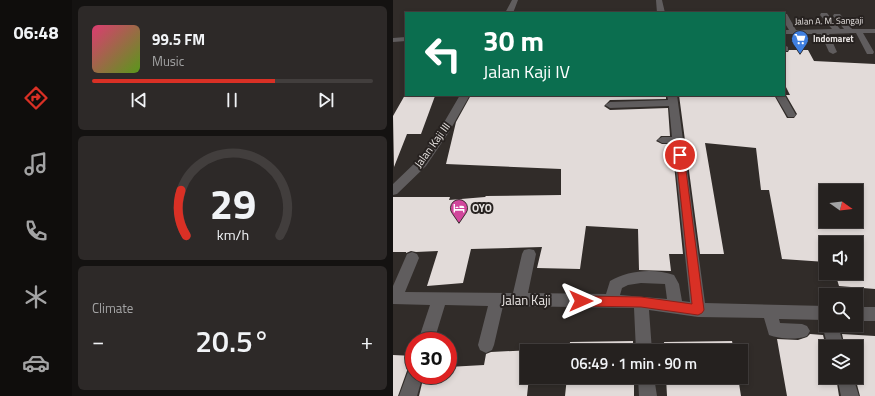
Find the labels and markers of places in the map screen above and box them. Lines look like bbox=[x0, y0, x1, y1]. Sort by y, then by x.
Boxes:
supermarket icon: Indomaret bbox=[790, 29, 810, 54]
place label: Indomaret bbox=[813, 32, 854, 45]
pin bbox=[663, 138, 697, 172]
hotel icon: OYO bbox=[449, 198, 469, 223]
place label: OYO bbox=[472, 200, 492, 216]

